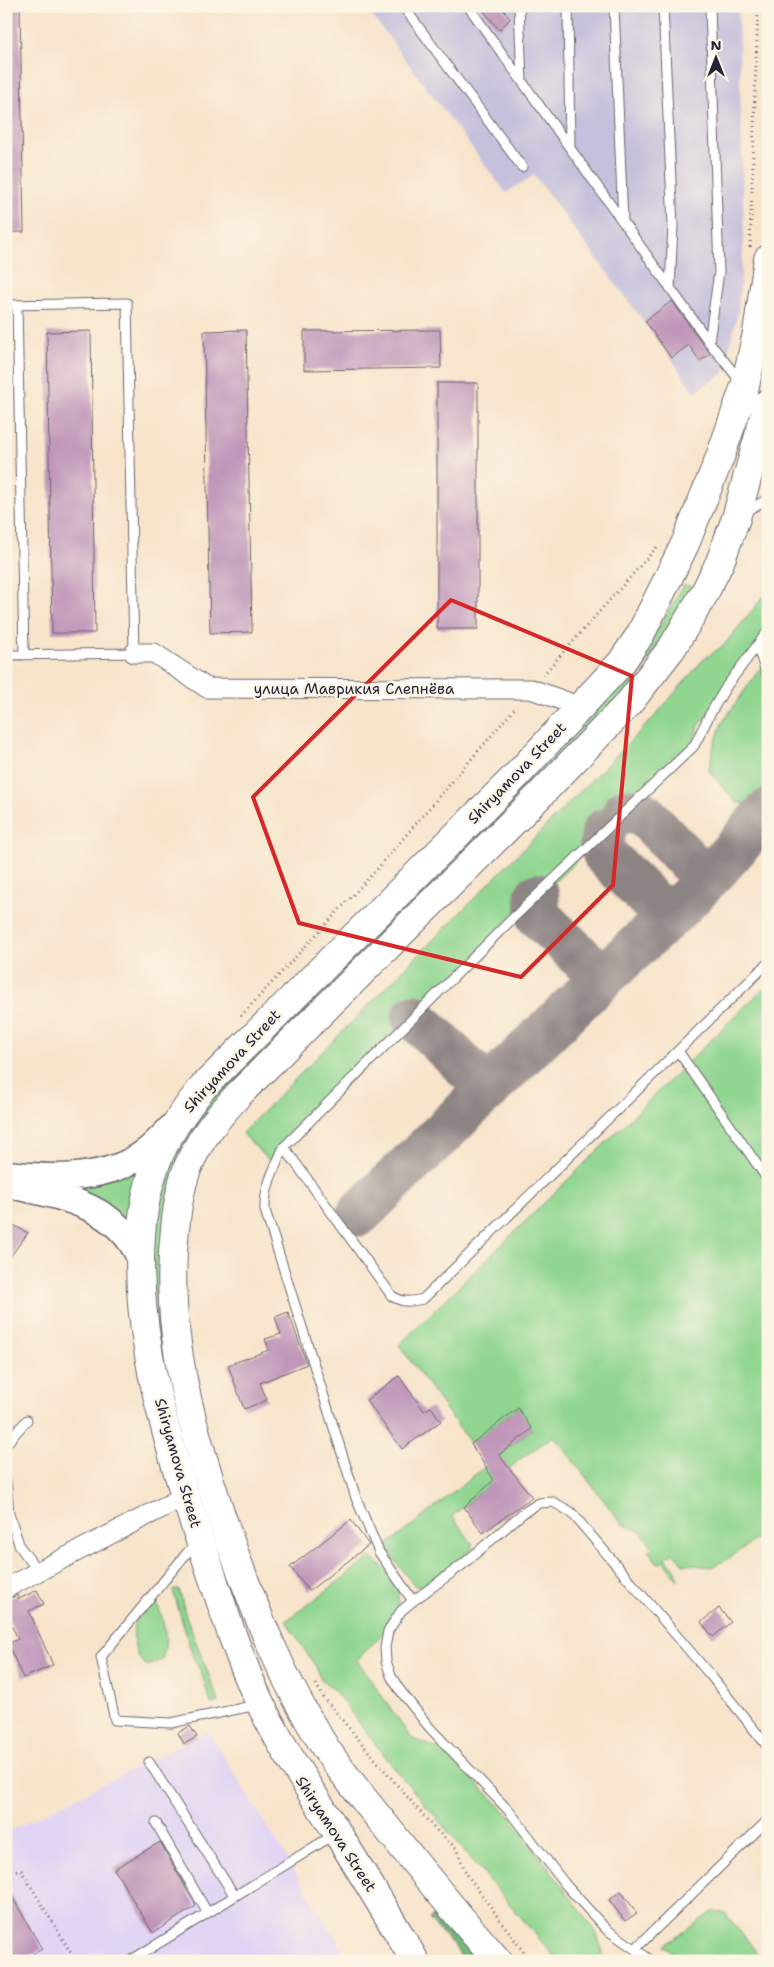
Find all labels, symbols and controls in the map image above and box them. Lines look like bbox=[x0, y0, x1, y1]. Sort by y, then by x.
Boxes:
north arrow bbox=[692, 32, 742, 82]
text: N bbox=[710, 36, 722, 54]
street label: улица Маврикия Слепнёва bbox=[254, 679, 455, 699]
street label: Shiryamova Street bbox=[463, 718, 571, 828]
street label: Shiryamova Street bbox=[179, 1005, 285, 1117]
street label: Shiryamova Street bbox=[150, 1396, 206, 1530]
street label: Shiryamova Street bbox=[291, 1772, 381, 1896]

